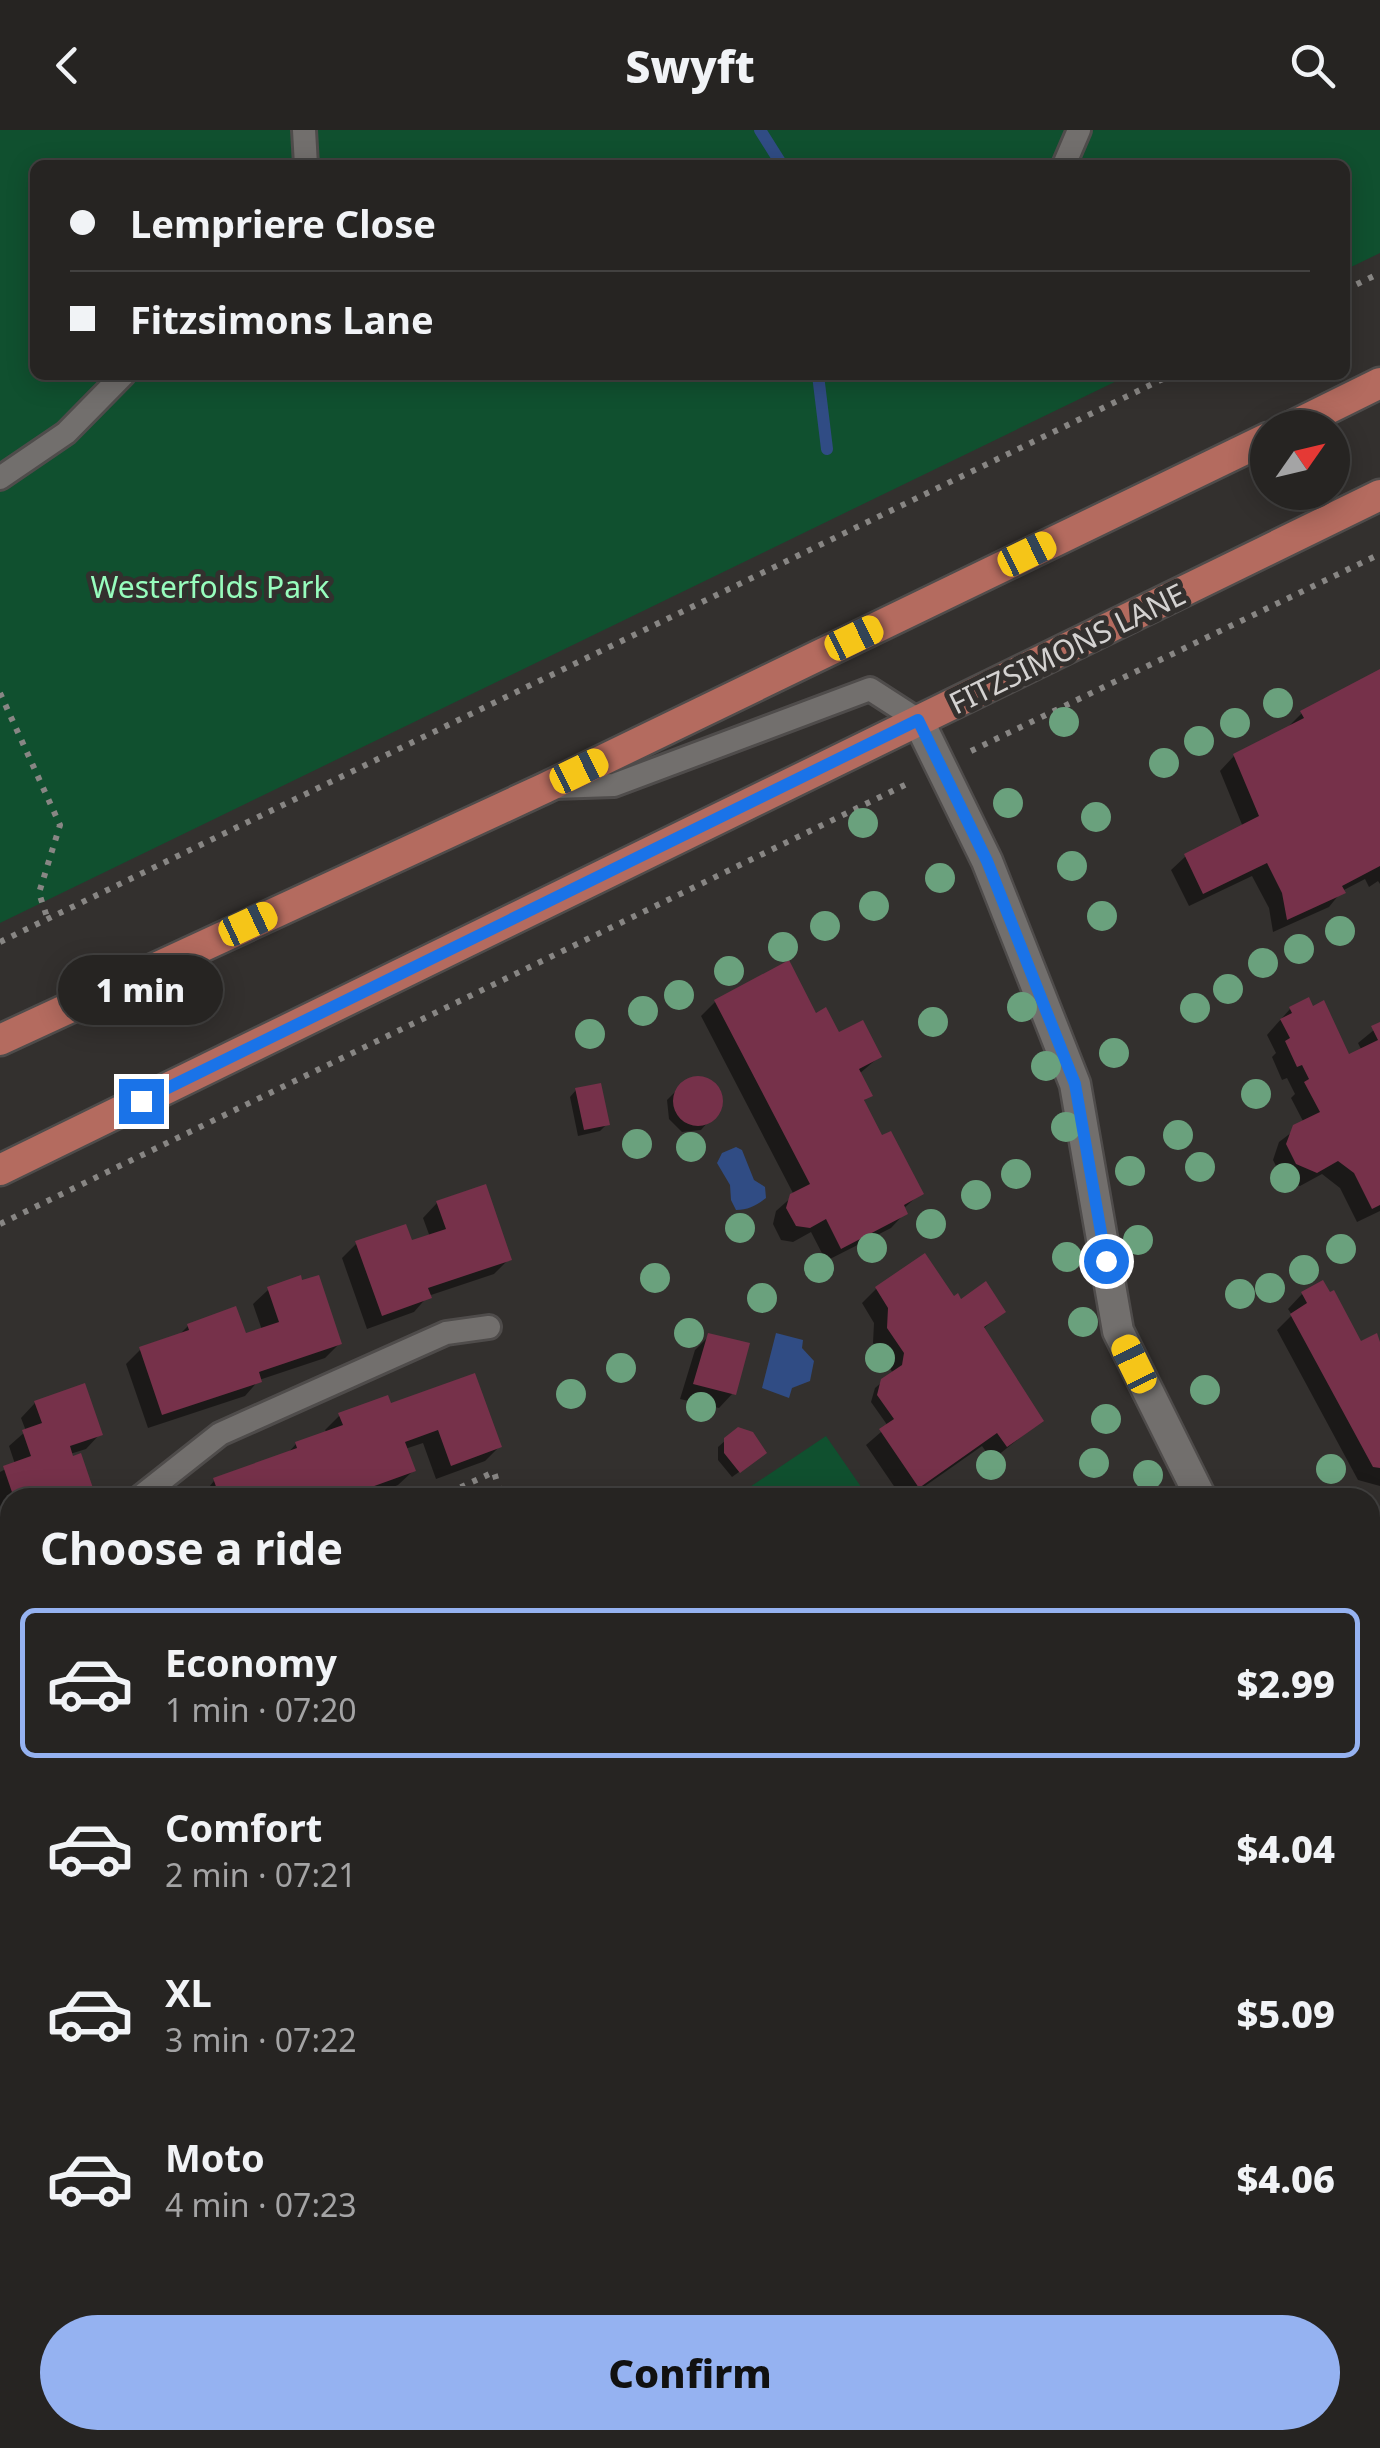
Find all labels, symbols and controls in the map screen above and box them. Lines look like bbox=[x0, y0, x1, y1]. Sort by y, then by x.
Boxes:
text: Swyft bbox=[625, 35, 755, 96]
icon: back bbox=[40, 38, 95, 93]
icon: search bbox=[1285, 38, 1340, 93]
text: Lempriere Close bbox=[130, 197, 436, 249]
text: Fitzsimons Lane bbox=[130, 293, 434, 345]
north arrow bbox=[1250, 410, 1350, 510]
map controls bbox=[1250, 410, 1350, 510]
car bbox=[993, 527, 1061, 581]
park label: Westerfolds Park bbox=[91, 566, 329, 607]
street label: FITZSIMONS LANE bbox=[942, 573, 1192, 723]
car bbox=[820, 611, 888, 665]
car bbox=[545, 744, 613, 798]
car bbox=[214, 898, 282, 950]
callout: 1 min bbox=[58, 956, 224, 1026]
text: 1 min bbox=[96, 968, 185, 1011]
route end bbox=[119, 1079, 164, 1124]
route start bbox=[1084, 1239, 1129, 1284]
car bbox=[1107, 1330, 1161, 1398]
text: Choose a ride bbox=[40, 1517, 343, 1578]
text: Economy bbox=[165, 1636, 337, 1688]
icon: car bbox=[45, 1638, 135, 1728]
text: $2.99 bbox=[1236, 1657, 1335, 1709]
text: 1 min · 07:20 bbox=[165, 1688, 357, 1731]
text: Comfort bbox=[165, 1801, 322, 1853]
icon: car bbox=[45, 1803, 135, 1893]
text: $4.04 bbox=[1236, 1822, 1335, 1874]
text: 2 min · 07:21 bbox=[165, 1853, 357, 1896]
text: XL bbox=[165, 1966, 212, 2018]
icon: car bbox=[45, 1968, 135, 2058]
text: $5.09 bbox=[1236, 1987, 1335, 2039]
text: 3 min · 07:22 bbox=[165, 2018, 357, 2061]
text: Moto bbox=[165, 2131, 265, 2183]
icon: car bbox=[45, 2133, 135, 2223]
text: $4.06 bbox=[1236, 2152, 1335, 2204]
text: 4 min · 07:23 bbox=[165, 2183, 357, 2226]
button: Confirm bbox=[40, 2315, 1340, 2430]

